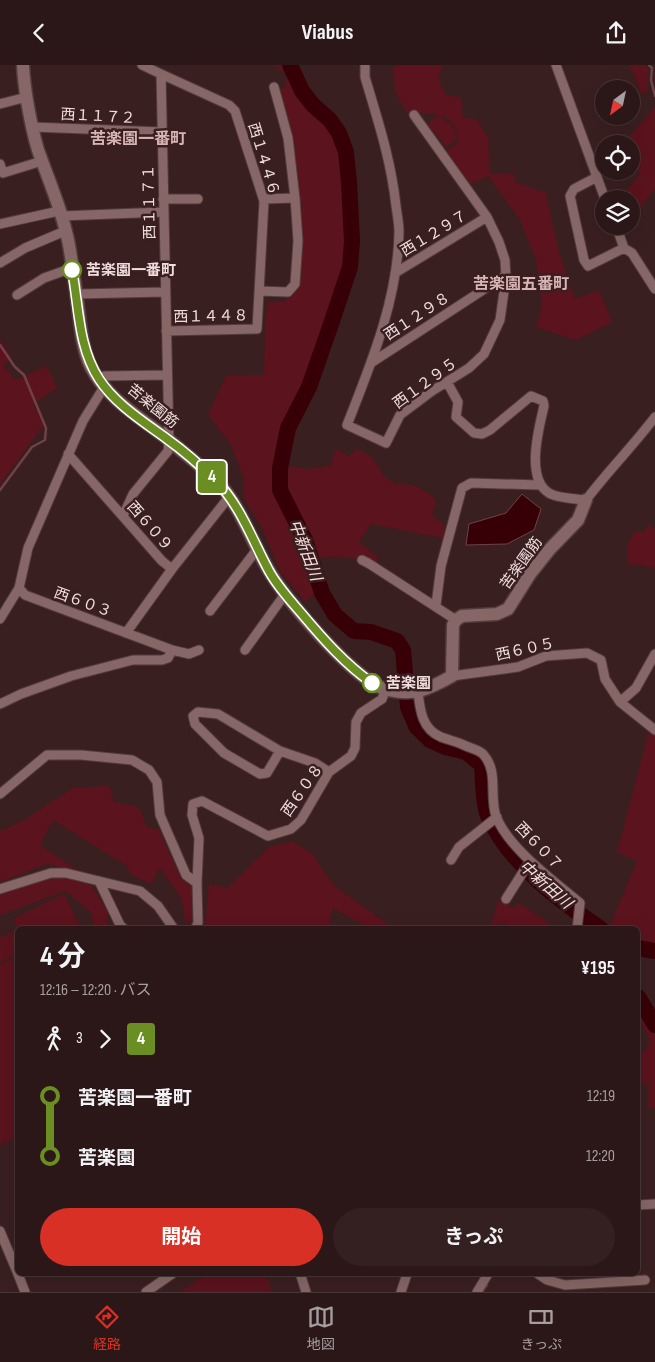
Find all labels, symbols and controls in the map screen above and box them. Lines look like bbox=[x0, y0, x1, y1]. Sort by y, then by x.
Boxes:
icon: back bbox=[25, 19, 53, 47]
text: Viabus bbox=[302, 19, 353, 46]
icon: share bbox=[602, 19, 630, 47]
north arrow bbox=[595, 80, 640, 125]
map controls bbox=[595, 80, 640, 235]
street label: 西１１７２ bbox=[60, 105, 136, 128]
street label: 西１４４６ bbox=[243, 120, 284, 198]
district label: 苦楽園一番町 bbox=[90, 130, 186, 149]
button: locate bbox=[595, 135, 640, 180]
street label: 西１１７１ bbox=[139, 164, 160, 240]
button: layers bbox=[595, 190, 640, 235]
street label: 西１２９７ bbox=[397, 206, 471, 261]
marker: 苦楽園一番町 bbox=[62, 260, 82, 280]
place label: 苦楽園一番町 bbox=[86, 261, 176, 280]
district label: 苦楽園五番町 bbox=[473, 275, 569, 294]
street label: 西１２９８ bbox=[381, 288, 454, 345]
street label: 西１４４８ bbox=[173, 306, 249, 327]
street label: 西１２９５ bbox=[389, 354, 461, 413]
street label: 苦楽園筋 bbox=[123, 380, 182, 433]
line badge: 4 bbox=[196, 461, 228, 493]
text: 4 bbox=[208, 466, 216, 487]
street label: 西６０９ bbox=[123, 497, 176, 555]
water label: 中新田川 bbox=[284, 517, 326, 586]
street label: 苦楽園筋 bbox=[496, 533, 547, 593]
street label: 西６０３ bbox=[51, 583, 114, 622]
street label: 西６０５ bbox=[494, 634, 556, 665]
marker: 苦楽園 bbox=[362, 673, 382, 693]
place label: 苦楽園 bbox=[386, 674, 431, 693]
street label: 西６０８ bbox=[277, 760, 327, 820]
street label: 西６０７ bbox=[511, 818, 566, 875]
water label: 中新田川 bbox=[515, 857, 577, 915]
text: 4 分 bbox=[40, 940, 85, 973]
text: ¥195 bbox=[580, 957, 615, 980]
text: 12:16 – 12:20 · バス bbox=[40, 981, 151, 1000]
icon: walk bbox=[40, 1025, 68, 1053]
icon: forward bbox=[91, 1025, 119, 1053]
text: 4 bbox=[137, 1028, 145, 1049]
text: 3 bbox=[76, 1029, 83, 1048]
text: 苦楽園一番町 bbox=[78, 1087, 192, 1110]
text: 12:19 bbox=[587, 1087, 615, 1106]
text: 苦楽園 bbox=[78, 1147, 135, 1170]
text: 12:20 bbox=[586, 1147, 615, 1166]
button: 開始 bbox=[40, 1208, 323, 1266]
button: きっぷ bbox=[333, 1208, 615, 1266]
tab: 経路 bbox=[93, 1303, 121, 1353]
tab: 地図 bbox=[307, 1303, 335, 1353]
tab: きっぷ bbox=[521, 1303, 562, 1353]

